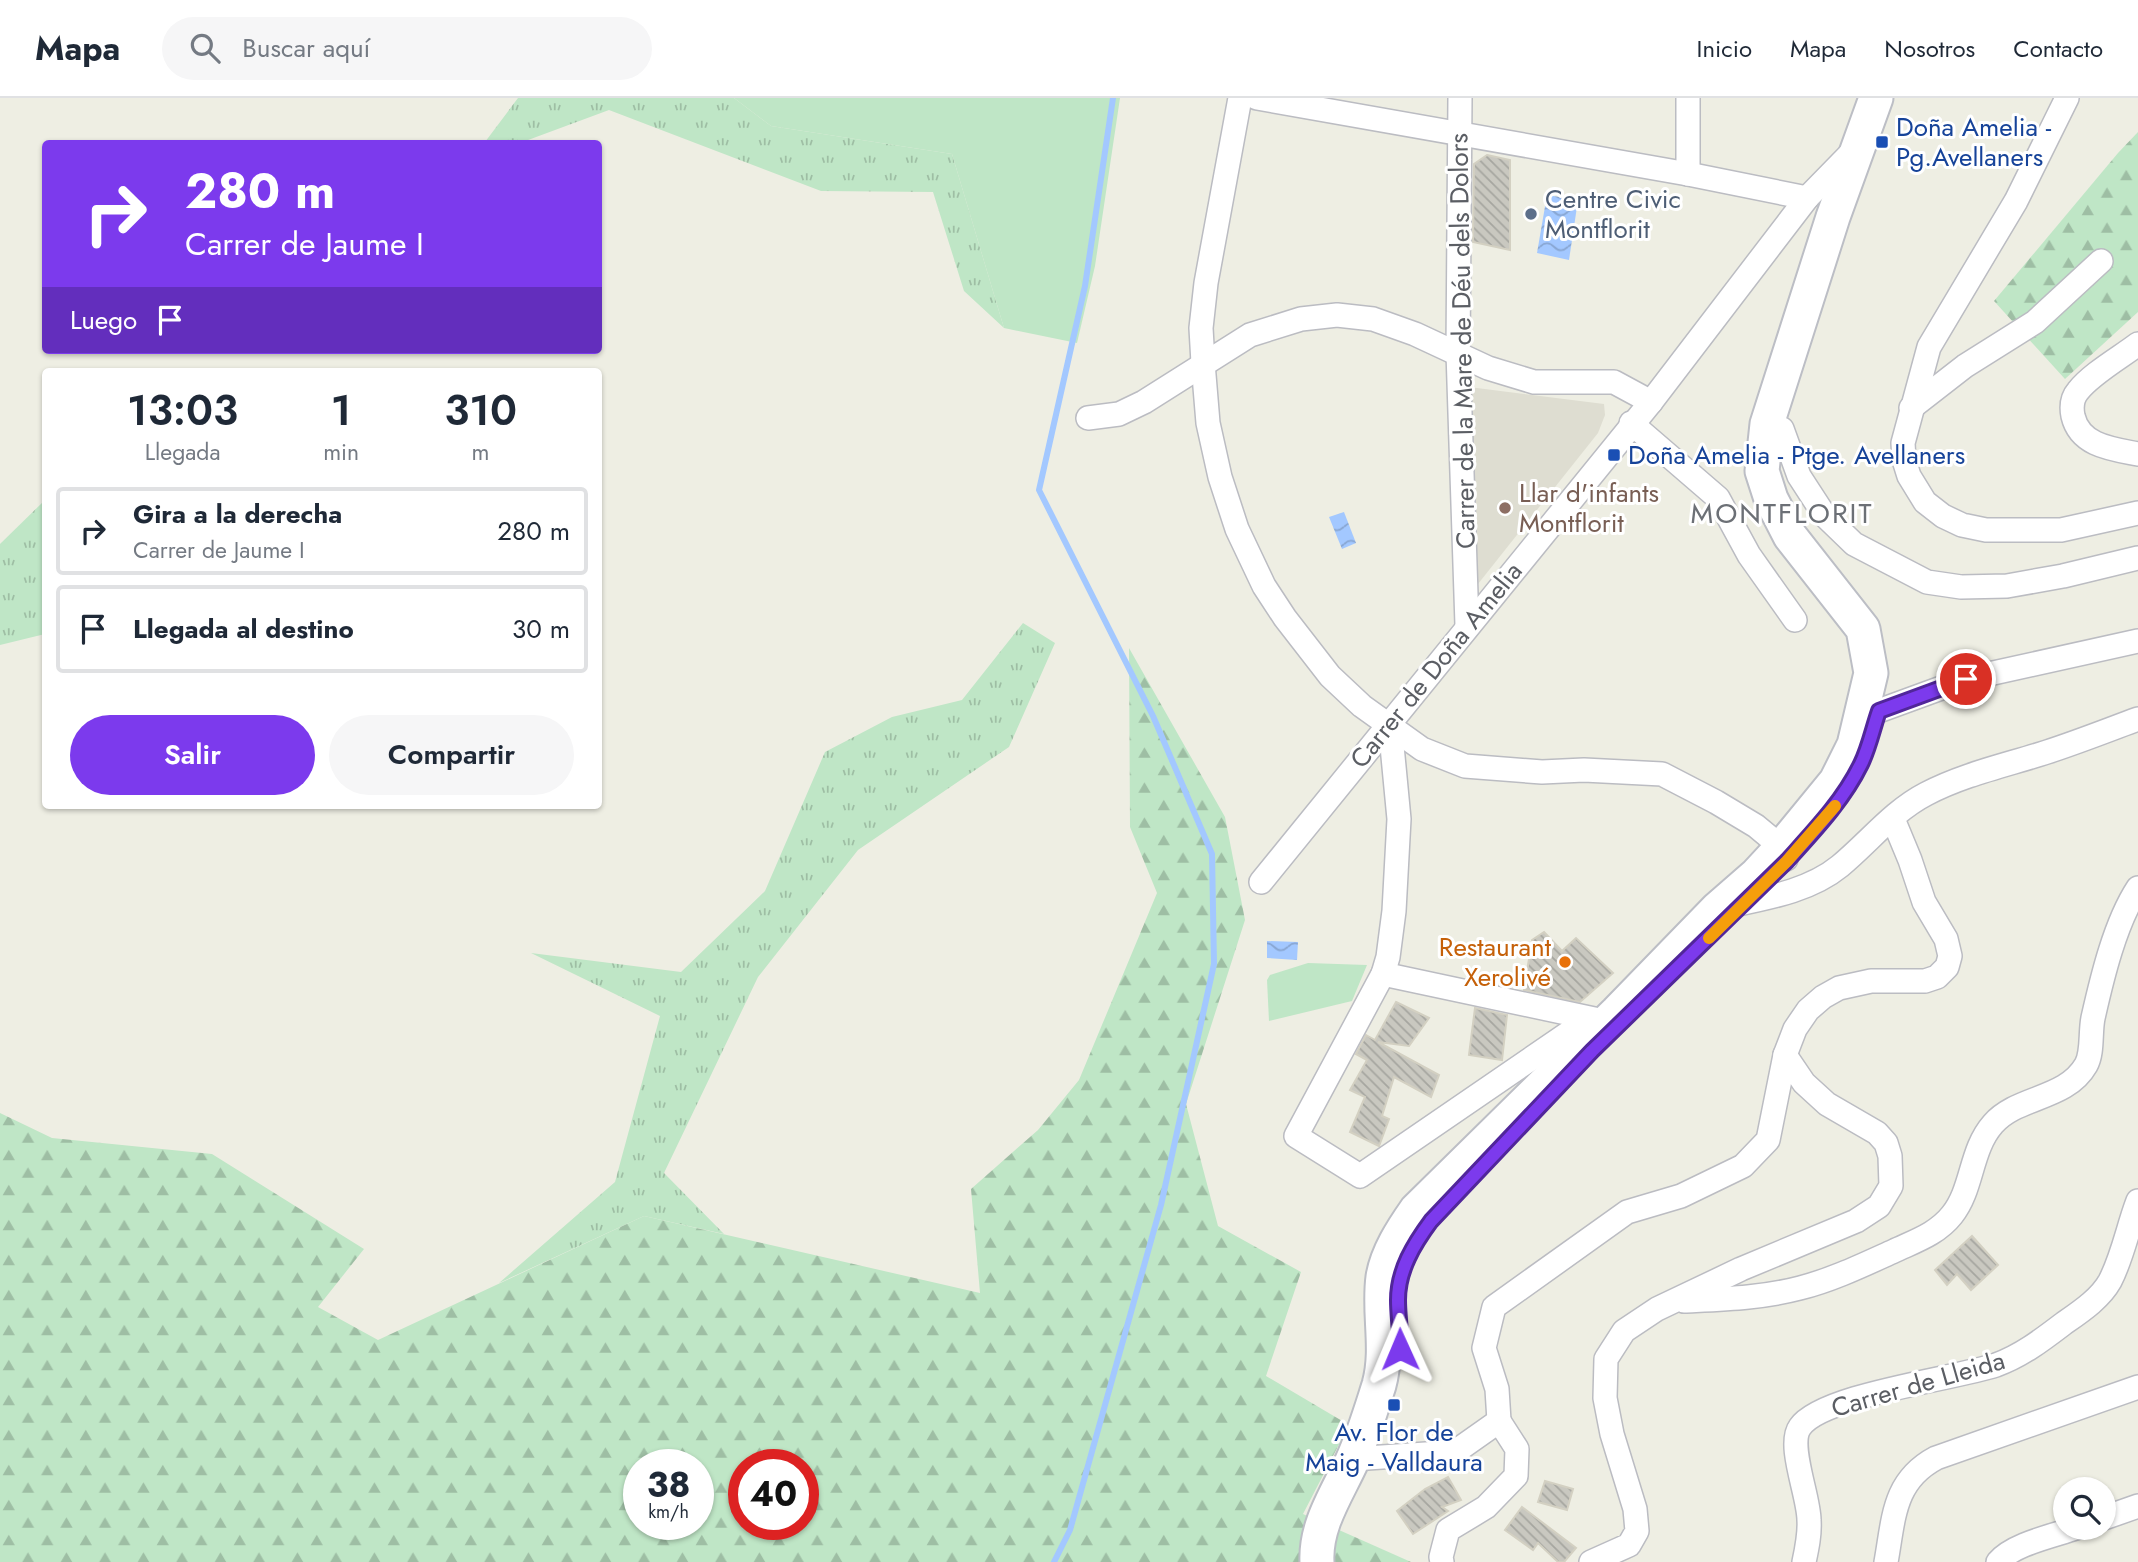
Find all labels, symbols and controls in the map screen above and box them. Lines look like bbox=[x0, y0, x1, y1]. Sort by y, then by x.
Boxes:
search box bbox=[162, 17, 652, 80]
text: Mapa bbox=[35, 25, 120, 72]
icon: search bbox=[186, 29, 224, 67]
text: Buscar aquí bbox=[242, 29, 370, 67]
text: Inicio bbox=[1697, 31, 1752, 66]
text: Mapa bbox=[1790, 31, 1846, 66]
text: Nosotros bbox=[1884, 31, 1975, 66]
text: Contacto bbox=[2013, 31, 2103, 66]
place label: Doña Amelia - Pg.Avellaners bbox=[1896, 108, 2052, 176]
street label: Carrer de la Mare de Déu dels Dolors bbox=[1439, 133, 1485, 549]
marker: Doña Amelia - Pg.Avellaners bbox=[1874, 134, 1890, 150]
text: 280 m bbox=[185, 156, 335, 226]
icon: right bbox=[70, 168, 161, 259]
place label: Centre Civic Montflorit bbox=[1545, 180, 1681, 248]
marker: Centre Civic Montflorit bbox=[1523, 206, 1539, 222]
text: Carrer de Jaume I bbox=[185, 221, 424, 267]
text: Luego bbox=[70, 301, 137, 339]
icon: arrive bbox=[151, 301, 189, 339]
text: 13:03 bbox=[127, 380, 238, 441]
text: 1 bbox=[331, 380, 351, 441]
text: 310 bbox=[444, 380, 517, 441]
text: Llegada bbox=[145, 435, 220, 469]
text: min bbox=[323, 435, 359, 469]
text: m bbox=[472, 435, 490, 469]
place label: Doña Amelia - Ptge. Avellaners bbox=[1628, 436, 1965, 474]
marker: Doña Amelia - Ptge. Avellaners bbox=[1606, 447, 1622, 463]
place label: Llar d'infants Montflorit bbox=[1519, 474, 1659, 542]
district label: MONTFLORIT bbox=[1691, 493, 1873, 534]
text: Gira a la derecha bbox=[133, 495, 342, 533]
marker: Llar d'infants Montflorit bbox=[1497, 500, 1513, 516]
icon: right bbox=[74, 512, 112, 550]
text: 280 m bbox=[497, 512, 570, 550]
text: Carrer de Jaume I bbox=[133, 533, 305, 567]
street label: Carrer de Doña Amelia bbox=[1341, 554, 1531, 776]
icon: arrive bbox=[74, 610, 112, 648]
text: Llegada al destino bbox=[133, 610, 354, 648]
text: 30 m bbox=[512, 610, 570, 648]
pin bbox=[1936, 649, 1996, 709]
icon: arrive bbox=[1947, 660, 1985, 698]
button: Salir bbox=[70, 715, 315, 795]
button: Compartir bbox=[329, 715, 574, 795]
place label: Restaurant Xerolivé bbox=[1439, 928, 1552, 996]
marker: Restaurant Xerolivé bbox=[1557, 954, 1573, 970]
position arrow bbox=[1363, 1312, 1437, 1386]
street label: Carrer de Lleida bbox=[1827, 1341, 2009, 1427]
marker: Av. Flor de Maig - Valldaura bbox=[1386, 1397, 1402, 1413]
place label: Av. Flor de Maig - Valldaura bbox=[1305, 1413, 1483, 1481]
speed limit sign: 40 bbox=[728, 1449, 819, 1540]
text: 38 bbox=[647, 1460, 690, 1510]
map controls bbox=[2053, 1477, 2116, 1540]
button: search bbox=[2053, 1477, 2116, 1540]
text: km/h bbox=[648, 1499, 689, 1525]

